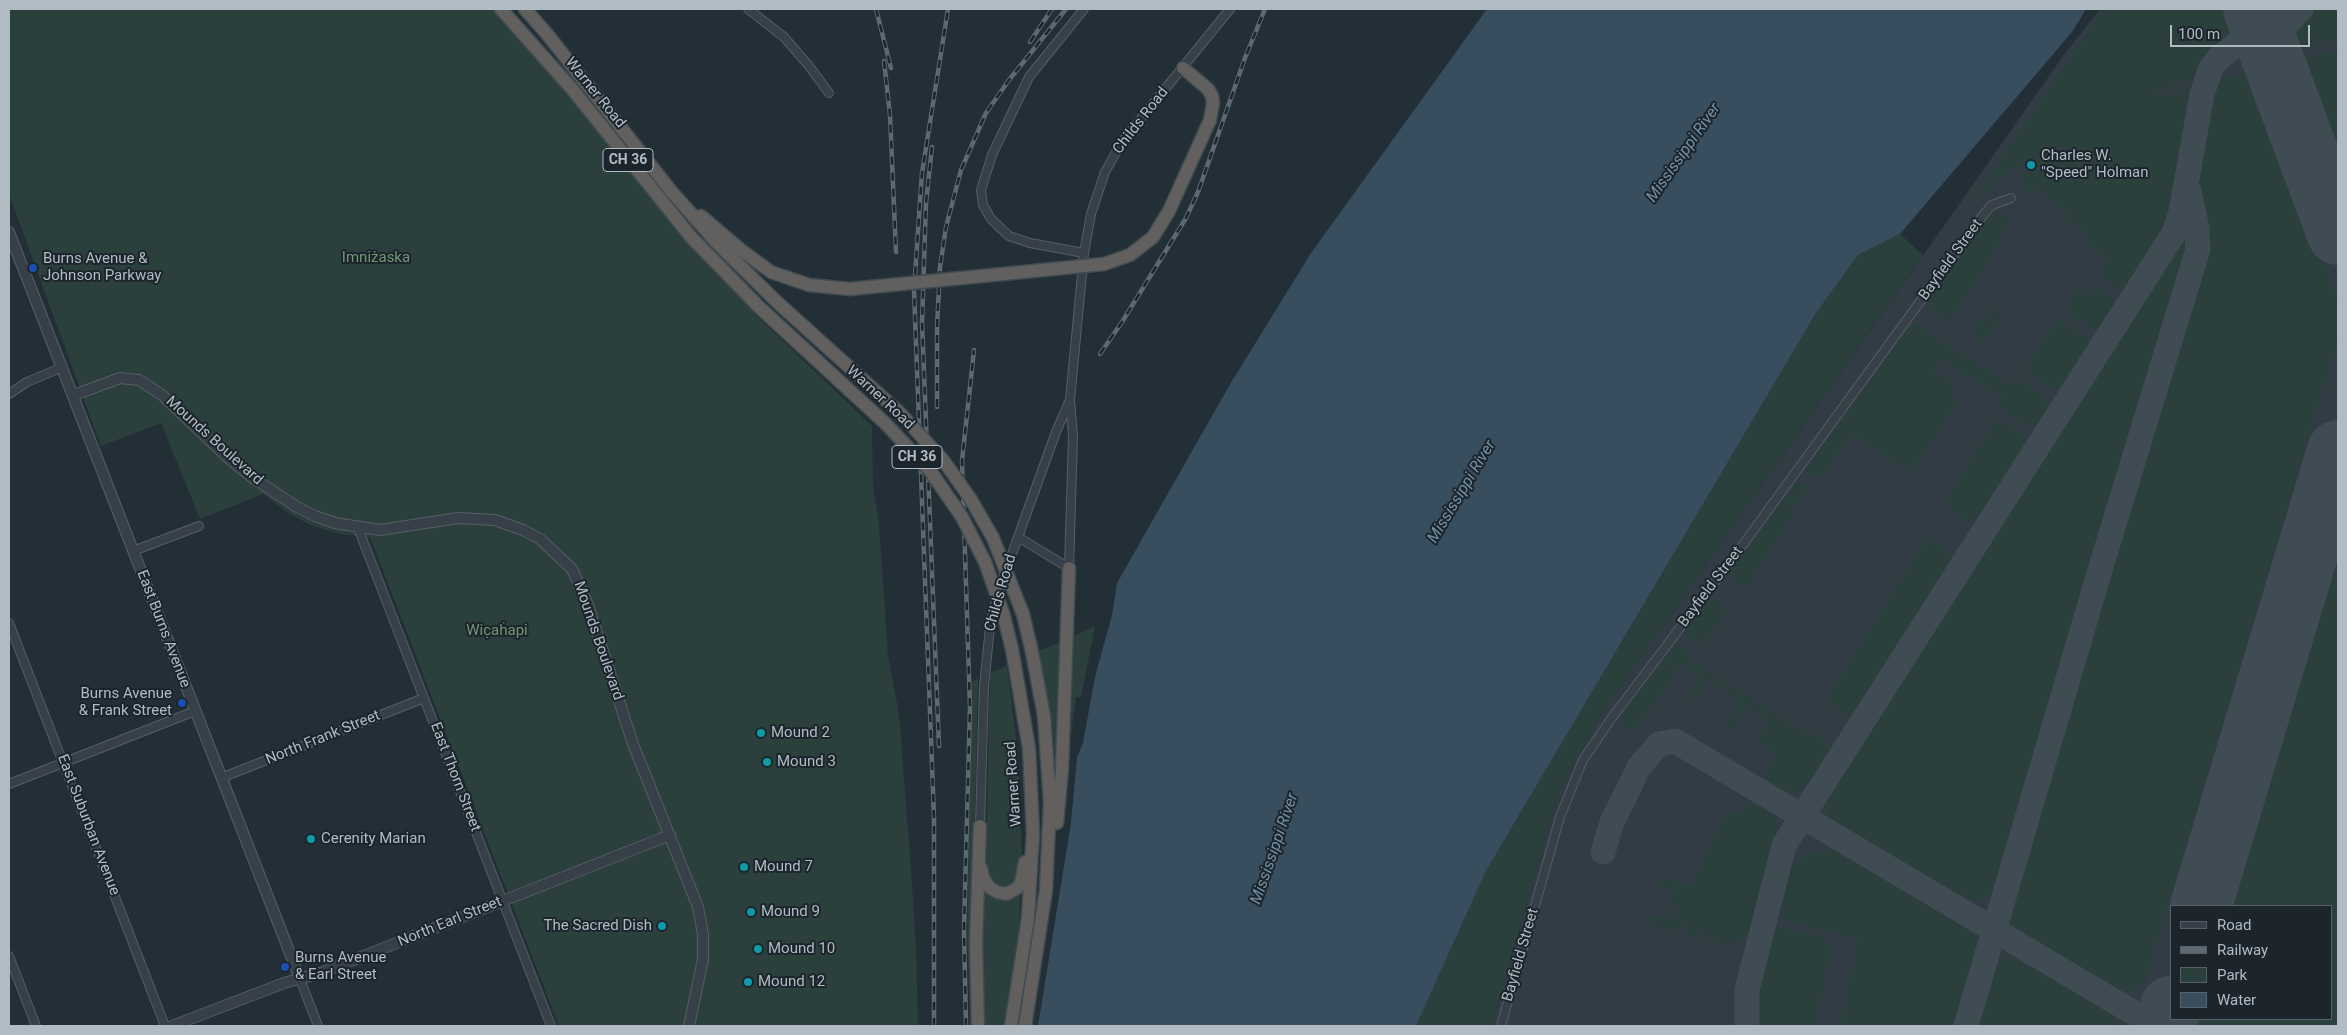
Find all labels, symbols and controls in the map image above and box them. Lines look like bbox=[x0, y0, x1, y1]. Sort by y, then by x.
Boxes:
scale bar bbox=[2172, 15, 2312, 47]
text: 100 m bbox=[2178, 25, 2220, 43]
street label: Warner Road bbox=[561, 54, 629, 132]
street label: Childs Road bbox=[1109, 84, 1173, 158]
water label: Mississippi River bbox=[1643, 100, 1725, 206]
place label: Charles W. "Speed" Holman bbox=[2041, 147, 2149, 182]
road number: CH 36 bbox=[603, 148, 653, 172]
marker: Charles W. "Speed" Holman bbox=[2025, 159, 2037, 171]
street label: Bayfield Street bbox=[1915, 216, 1987, 304]
park label: Imniżaska bbox=[342, 249, 410, 267]
place label: Burns Avenue & Johnson Parkway bbox=[43, 250, 161, 285]
marker: Burns Avenue & Johnson Parkway bbox=[27, 262, 39, 274]
street label: Warner Road bbox=[842, 362, 918, 434]
street label: Mounds Boulevard bbox=[162, 393, 266, 489]
water label: Mississippi River bbox=[1424, 437, 1500, 547]
road number: CH 36 bbox=[892, 446, 942, 468]
street label: Bayfield Street bbox=[1675, 543, 1747, 631]
street label: Childs Road bbox=[981, 552, 1021, 634]
street label: East Burns Avenue bbox=[132, 568, 194, 690]
street label: Mounds Boulevard bbox=[569, 579, 627, 703]
park label: Wic̣aḣapi bbox=[466, 622, 528, 640]
place label: Burns Avenue & Frank Street bbox=[79, 685, 172, 720]
marker: Burns Avenue & Frank Street bbox=[176, 697, 188, 709]
street label: North Frank Street bbox=[263, 707, 383, 769]
street label: East Thorn Street bbox=[426, 720, 484, 834]
place label: Mound 2 bbox=[771, 724, 830, 742]
marker: Mound 2 bbox=[755, 727, 767, 739]
street label: Warner Road bbox=[1002, 741, 1026, 827]
street label: East Suburban Avenue bbox=[53, 752, 123, 898]
place label: Mound 3 bbox=[777, 753, 836, 771]
marker: Mound 3 bbox=[761, 756, 773, 768]
water label: Mississippi River bbox=[1247, 791, 1303, 907]
place label: Cerenity Marian bbox=[321, 830, 426, 848]
marker: Cerenity Marian bbox=[305, 833, 317, 845]
place label: Mound 7 bbox=[754, 858, 813, 876]
marker: Mound 7 bbox=[738, 861, 750, 873]
street label: North Earl Street bbox=[395, 893, 505, 951]
place label: Mound 9 bbox=[761, 903, 820, 921]
legend bbox=[2170, 905, 2332, 1020]
marker: Mound 9 bbox=[745, 906, 757, 918]
street label: Bayfield Street bbox=[1499, 906, 1543, 1004]
text: Road bbox=[2217, 916, 2251, 934]
place label: The Sacred Dish bbox=[544, 917, 652, 935]
marker: The Sacred Dish bbox=[656, 920, 668, 932]
place label: Mound 10 bbox=[768, 940, 835, 958]
text: Railway bbox=[2217, 941, 2268, 959]
marker: Mound 10 bbox=[752, 943, 764, 955]
place label: Burns Avenue & Earl Street bbox=[295, 949, 386, 984]
marker: Burns Avenue & Earl Street bbox=[279, 961, 291, 973]
text: Park bbox=[2217, 966, 2247, 984]
place label: Mound 12 bbox=[758, 973, 825, 991]
marker: Mound 12 bbox=[742, 976, 754, 988]
text: Water bbox=[2217, 991, 2256, 1009]

